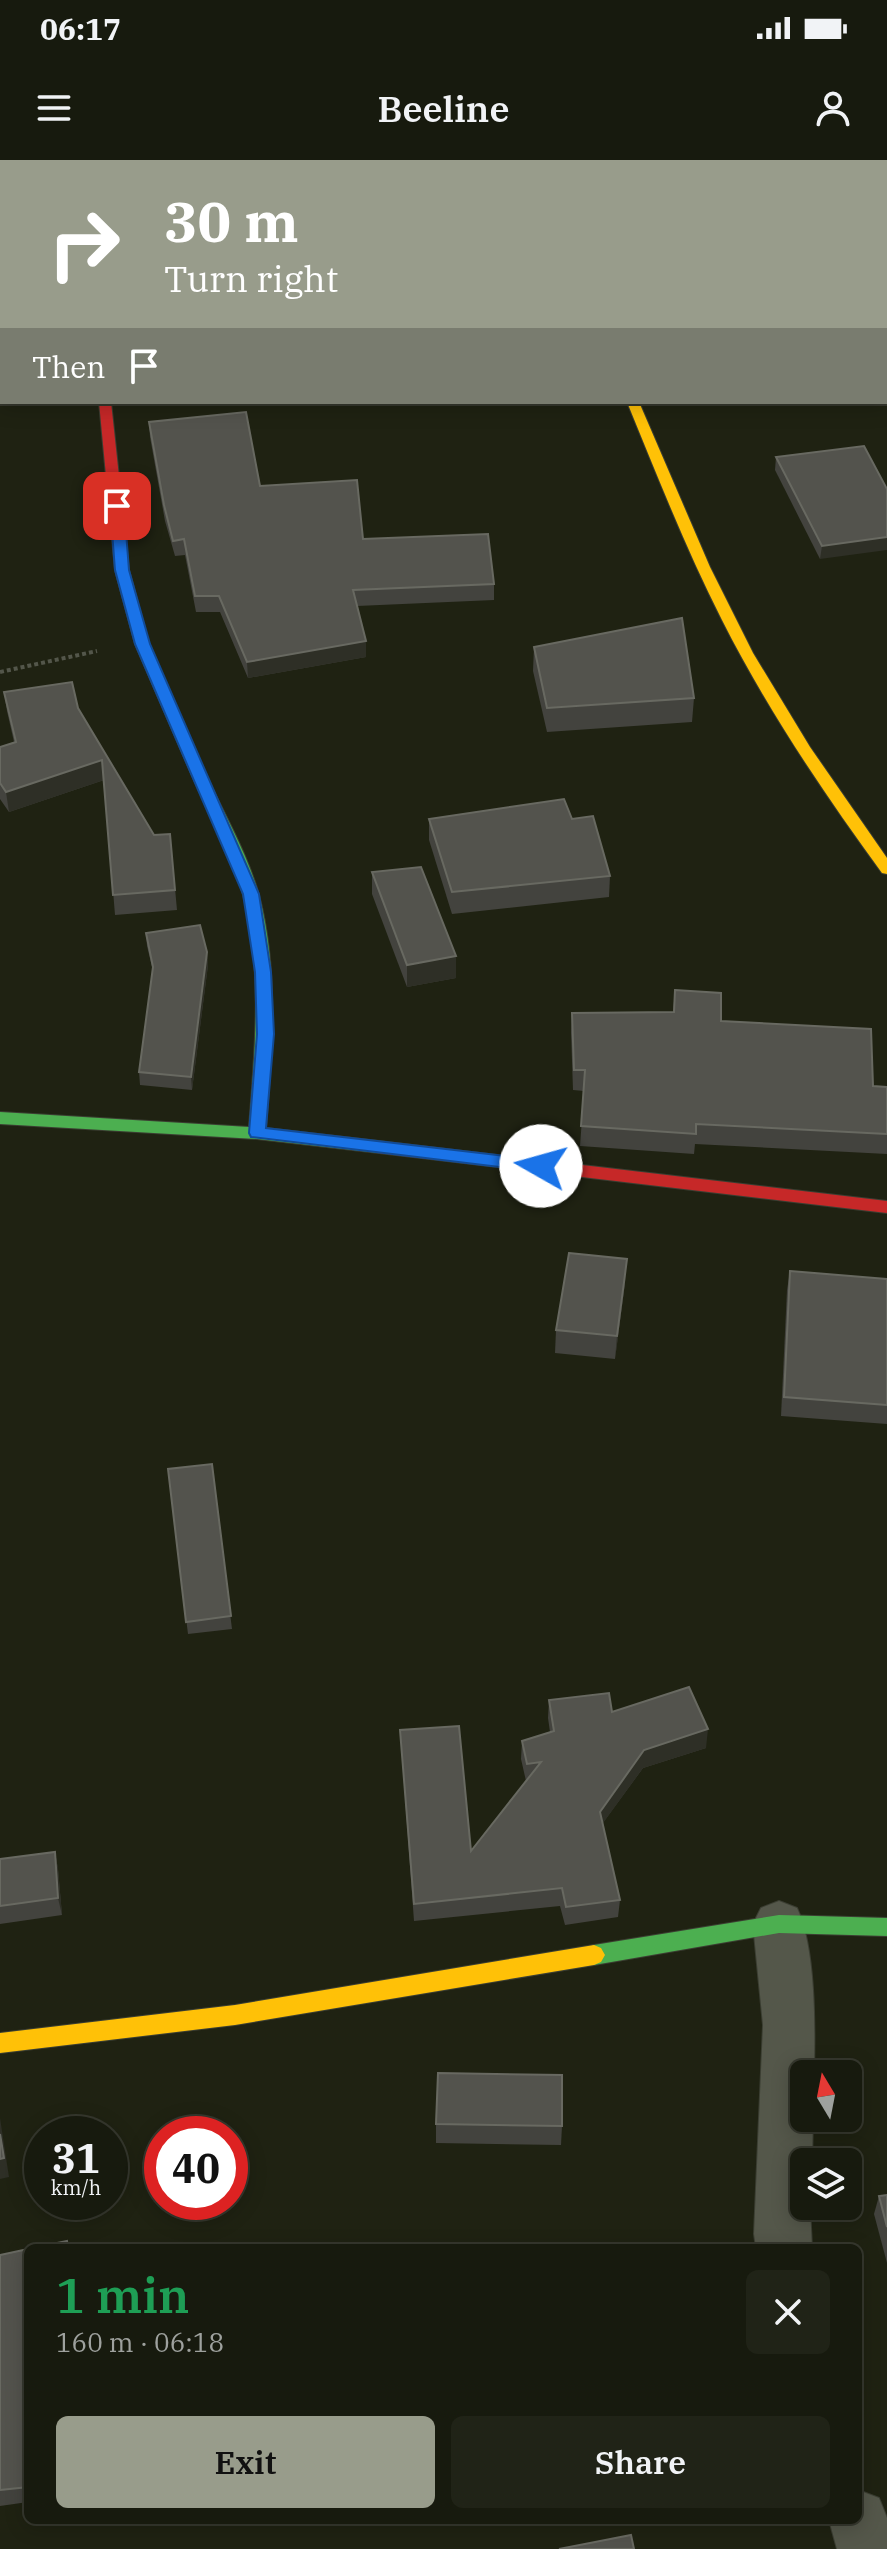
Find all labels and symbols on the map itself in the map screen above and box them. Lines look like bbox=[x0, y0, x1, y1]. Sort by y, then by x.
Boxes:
pin bbox=[83, 472, 151, 540]
position arrow bbox=[499, 1124, 583, 1208]
north arrow bbox=[790, 2060, 862, 2132]
speed limit sign: 40 bbox=[144, 2116, 248, 2220]

